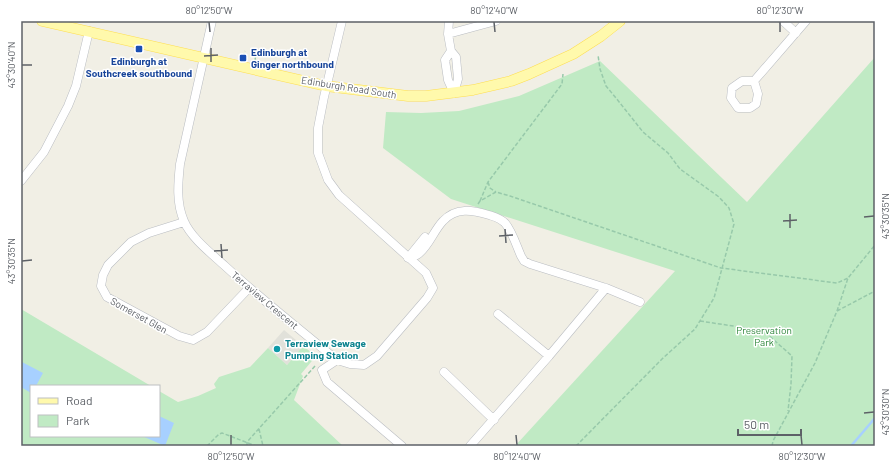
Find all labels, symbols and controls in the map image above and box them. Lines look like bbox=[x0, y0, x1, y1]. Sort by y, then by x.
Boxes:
text: 80°12'50"W bbox=[185, 4, 233, 16]
text: 80°12'40"W bbox=[470, 4, 518, 16]
text: 80°12'30"W bbox=[756, 4, 804, 16]
text: 43°30'40"N bbox=[5, 41, 17, 89]
marker: Edinburgh at Southcreek southbound bbox=[134, 44, 144, 54]
place label: Edinburgh at Ginger northbound bbox=[251, 46, 334, 70]
marker: Edinburgh at Ginger northbound bbox=[238, 53, 248, 63]
place label: Edinburgh at Southcreek southbound bbox=[86, 55, 193, 79]
street label: Edinburgh Road South bbox=[300, 74, 398, 100]
text: 43°30'35"N bbox=[879, 193, 891, 239]
text: 43°30'35"N bbox=[5, 238, 17, 284]
street label: Terraview Crescent bbox=[229, 269, 301, 332]
street label: Somerset Glen bbox=[108, 294, 170, 336]
park label: Preservation Park bbox=[736, 324, 792, 348]
place label: Terraview Sewage Pumping Station bbox=[285, 337, 366, 361]
marker: Terraview Sewage Pumping Station bbox=[272, 344, 282, 354]
legend bbox=[30, 385, 160, 437]
text: 43°30'30"N bbox=[879, 389, 891, 435]
text: Road bbox=[66, 393, 93, 407]
scale bar bbox=[738, 411, 801, 437]
text: Park bbox=[66, 413, 90, 427]
text: 50 m bbox=[744, 417, 769, 431]
text: 80°12'50"W bbox=[207, 450, 255, 462]
text: 80°12'40"W bbox=[493, 450, 541, 462]
text: 80°12'30"W bbox=[778, 450, 826, 462]

